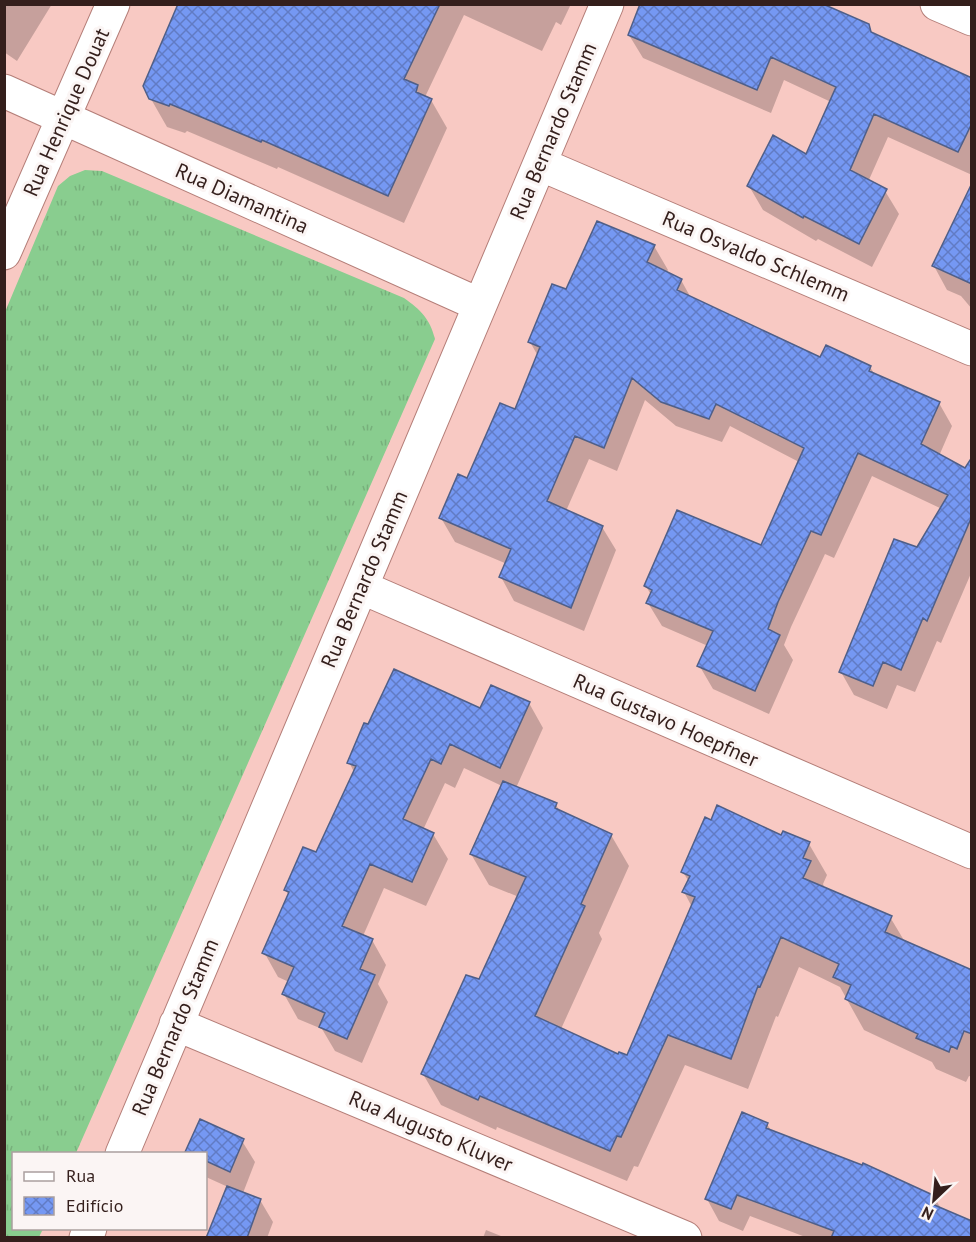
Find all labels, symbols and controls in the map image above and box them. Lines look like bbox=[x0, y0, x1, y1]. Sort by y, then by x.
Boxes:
street label: Rua Henrique Douat bbox=[17, 24, 115, 200]
street label: Rua Bernardo Stamm bbox=[504, 38, 602, 224]
street label: Rua Diamantina bbox=[171, 157, 313, 239]
street label: Rua Osvaldo Schlemm bbox=[658, 204, 854, 308]
street label: Rua Bernardo Stamm bbox=[315, 486, 413, 672]
street label: Rua Gustavo Hoepfner bbox=[569, 667, 763, 773]
street label: Rua Bernardo Stamm bbox=[126, 934, 224, 1120]
street label: Rua Augusto Kluver bbox=[345, 1084, 517, 1178]
legend bbox=[12, 1152, 207, 1230]
text: Rua bbox=[66, 1164, 95, 1187]
north arrow bbox=[904, 1170, 964, 1230]
text: Edifício bbox=[66, 1194, 123, 1217]
text: N bbox=[918, 1202, 937, 1225]

